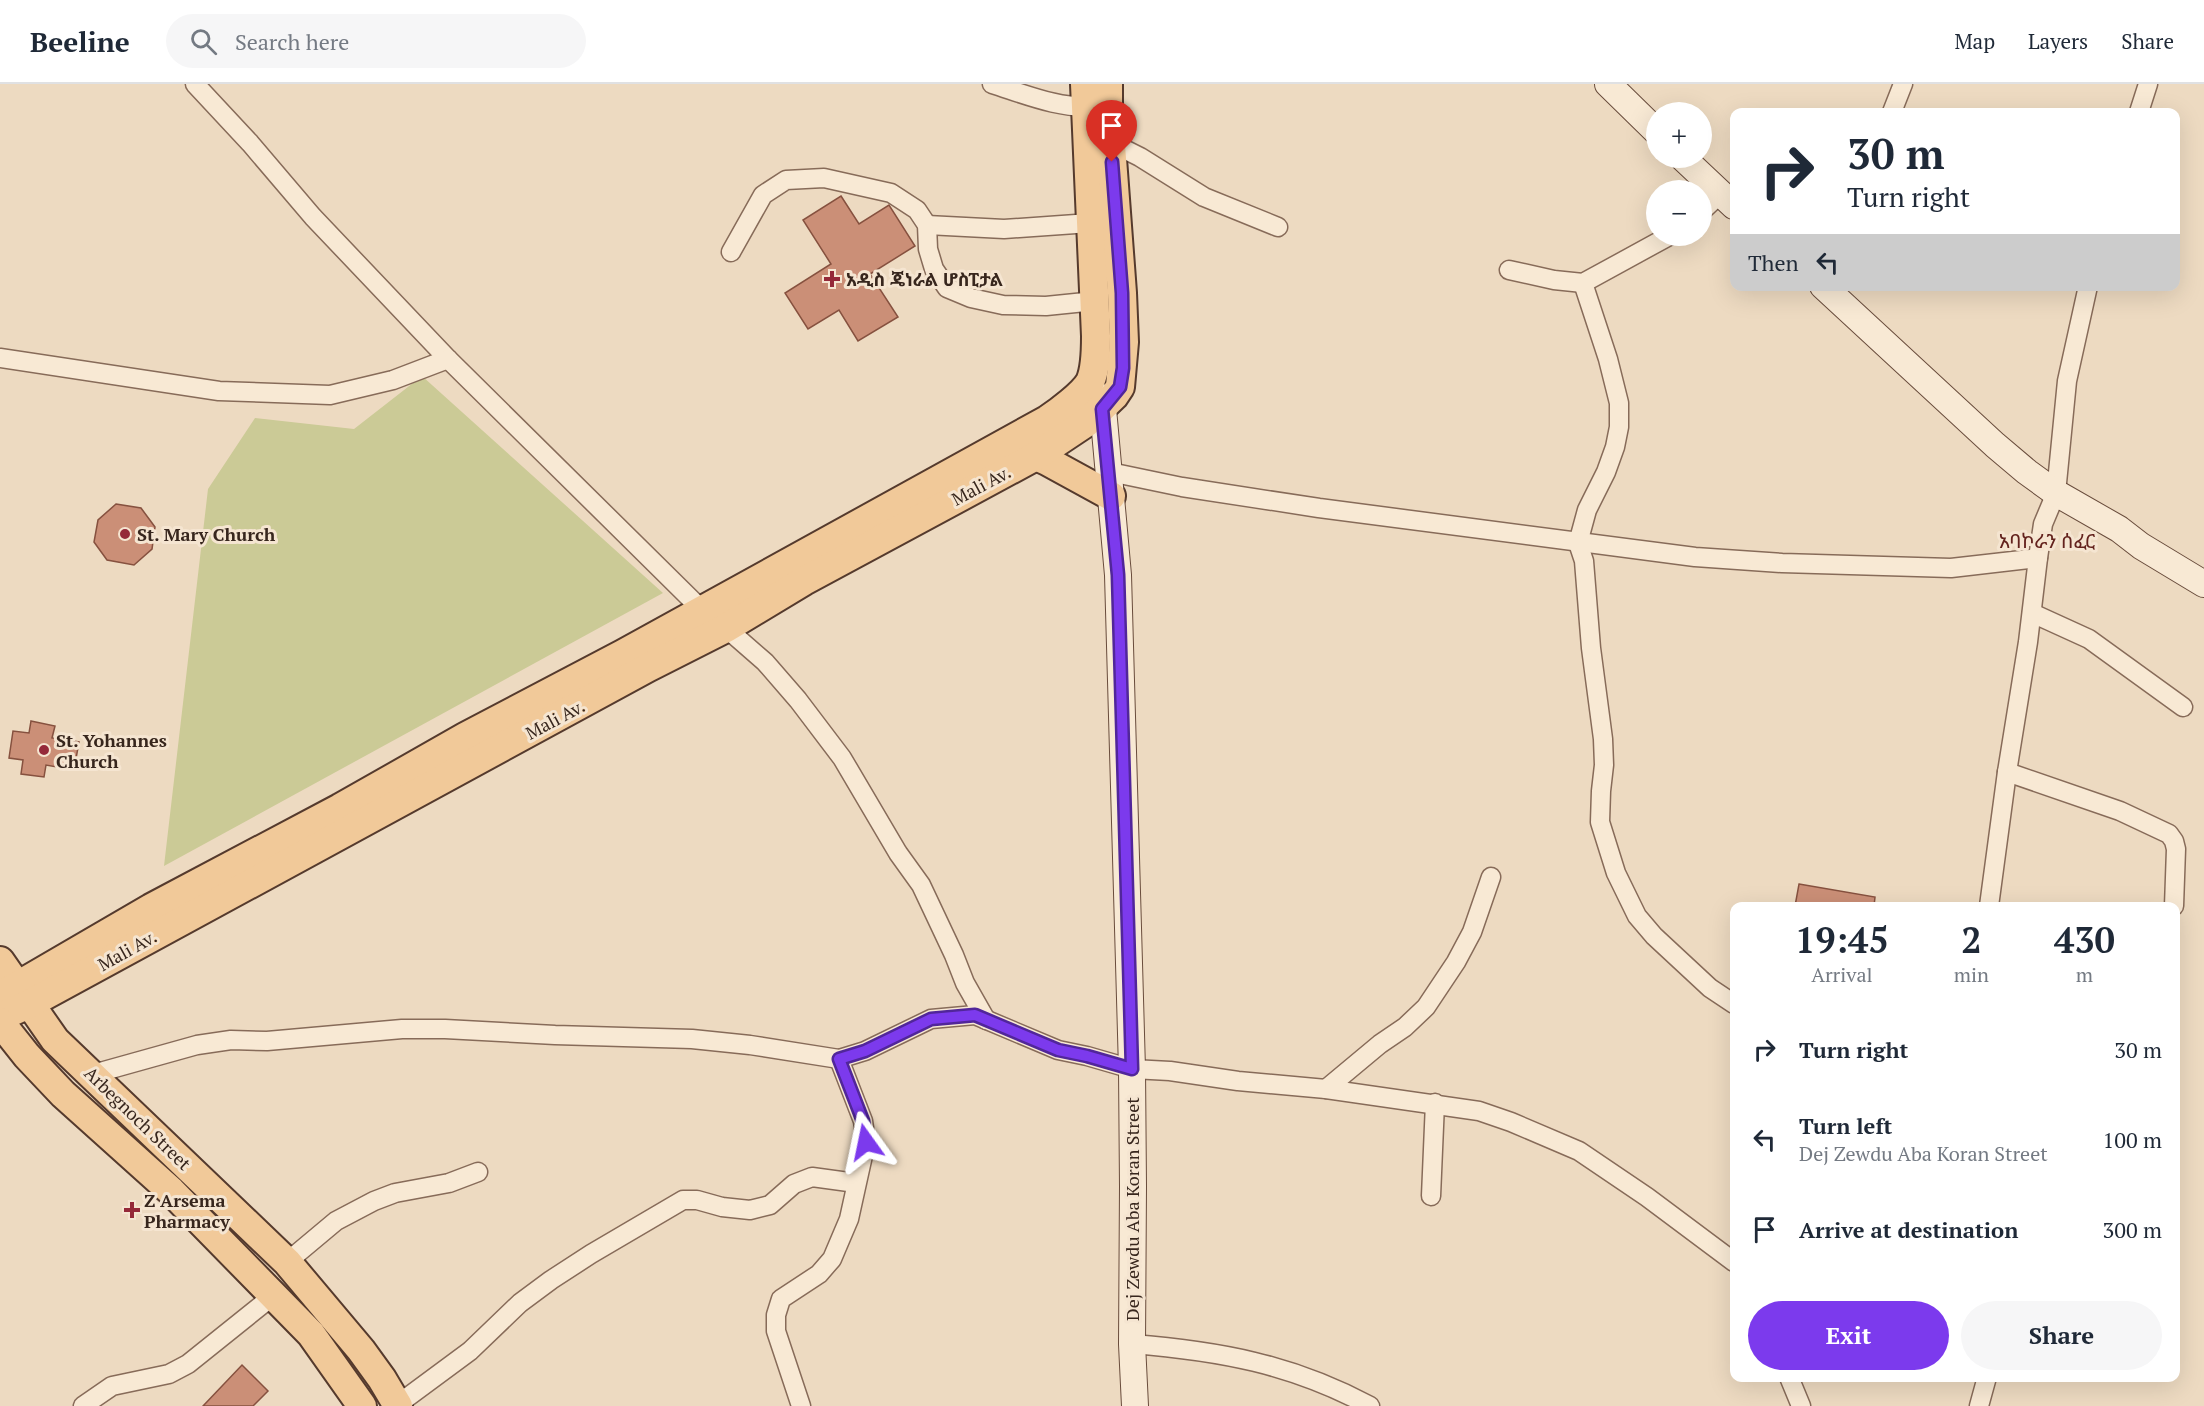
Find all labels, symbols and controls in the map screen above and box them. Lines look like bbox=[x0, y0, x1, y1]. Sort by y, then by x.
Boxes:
search box bbox=[166, 14, 586, 68]
text: Beeline bbox=[30, 23, 130, 60]
icon: search bbox=[187, 25, 220, 58]
text: Search here bbox=[235, 27, 349, 56]
text: Map bbox=[1954, 27, 1995, 55]
text: Layers bbox=[2028, 27, 2088, 55]
text: Share bbox=[2121, 27, 2174, 55]
pin bbox=[1086, 100, 1137, 162]
map controls bbox=[1646, 102, 1712, 246]
button: + bbox=[1646, 102, 1712, 168]
icon: arrive bbox=[1095, 109, 1128, 142]
text: 30 m bbox=[1847, 125, 1945, 181]
icon: right bbox=[1748, 132, 1826, 210]
text: Turn right bbox=[1847, 179, 1970, 215]
button: − bbox=[1646, 180, 1712, 246]
icon: left bbox=[1811, 246, 1844, 279]
text: Then bbox=[1748, 248, 1799, 277]
place label: አዲስ ጄነራል ሆስፒታል bbox=[846, 267, 1003, 291]
marker: አዲስ ጄነራል ሆስፒታል bbox=[823, 270, 841, 288]
street label: Mali Av. bbox=[947, 459, 1015, 511]
place label: St. Mary Church bbox=[137, 522, 276, 546]
marker: St. Mary Church bbox=[118, 527, 132, 541]
district label: አባኮራን ሰፈር bbox=[1999, 527, 2095, 554]
street label: Mali Av. bbox=[521, 693, 589, 745]
place label: St. Yohannes Church bbox=[56, 728, 167, 773]
marker: St. Yohannes Church bbox=[37, 743, 51, 757]
text: 19:45 bbox=[1795, 916, 1889, 963]
text: 2 bbox=[1961, 916, 1982, 963]
text: 430 bbox=[2054, 916, 2115, 963]
street label: Mali Av. bbox=[93, 924, 161, 976]
text: Arrival bbox=[1811, 961, 1873, 988]
text: min bbox=[1954, 961, 1989, 988]
text: m bbox=[2076, 961, 2093, 988]
icon: right bbox=[1748, 1033, 1781, 1066]
text: Turn right bbox=[1799, 1035, 1908, 1064]
text: 30 m bbox=[2114, 1035, 2162, 1064]
street label: Arbegnoch Street bbox=[79, 1061, 197, 1175]
street label: Dej Zewdu Aba Koran Street bbox=[1120, 1097, 1144, 1321]
position arrow bbox=[834, 1110, 898, 1174]
text: Turn left bbox=[1799, 1111, 1892, 1140]
icon: left bbox=[1748, 1123, 1781, 1156]
text: 100 m bbox=[2102, 1125, 2162, 1154]
text: Dej Zewdu Aba Koran Street bbox=[1799, 1140, 2048, 1167]
place label: Z Arsema Pharmacy bbox=[144, 1188, 230, 1233]
marker: Z Arsema Pharmacy bbox=[125, 1203, 139, 1217]
icon: arrive bbox=[1748, 1213, 1781, 1246]
text: Arrive at destination bbox=[1799, 1215, 2018, 1244]
text: 300 m bbox=[2102, 1215, 2162, 1244]
button: Exit bbox=[1748, 1301, 1949, 1370]
button: Share bbox=[1961, 1301, 2162, 1370]

